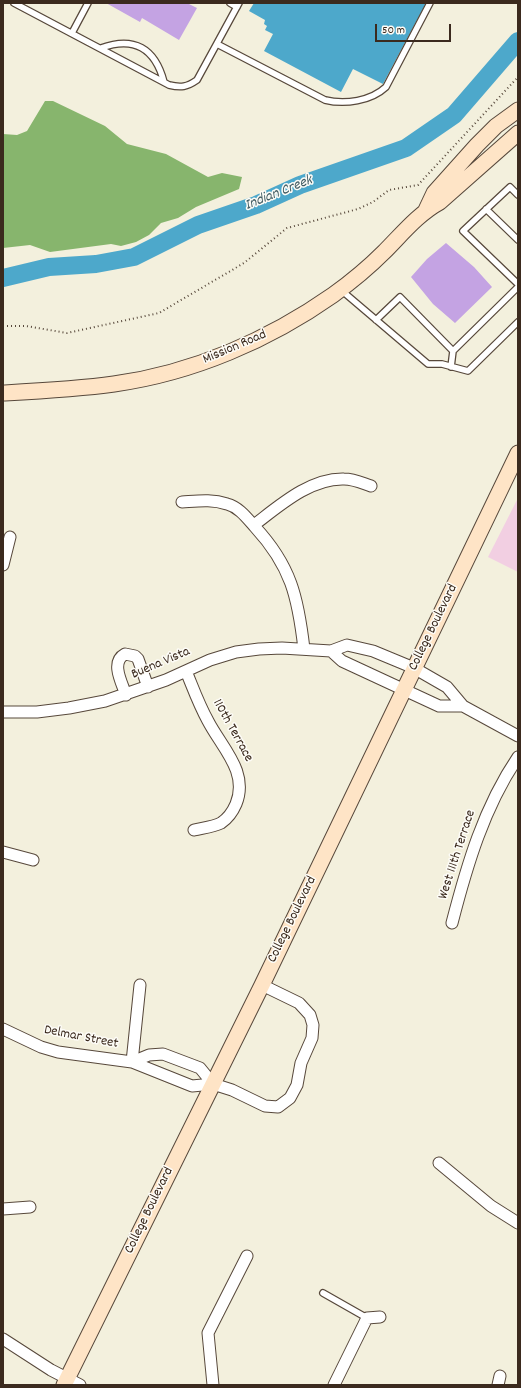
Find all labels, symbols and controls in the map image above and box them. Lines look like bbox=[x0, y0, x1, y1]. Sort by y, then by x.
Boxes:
scale bar bbox=[377, 16, 453, 42]
text: 50 m bbox=[382, 22, 405, 39]
water label: Indian Creek bbox=[243, 172, 315, 216]
street label: Mission Road bbox=[201, 327, 269, 369]
street label: College Boulevard bbox=[406, 582, 462, 674]
street label: Buena Vista bbox=[129, 644, 193, 684]
street label: 110th Terrace bbox=[208, 697, 256, 765]
street label: West 111th Terrace bbox=[436, 808, 480, 902]
street label: College Boulevard bbox=[265, 874, 321, 966]
street label: Delmar Street bbox=[42, 1023, 120, 1053]
street label: College Boulevard bbox=[122, 1165, 178, 1257]

